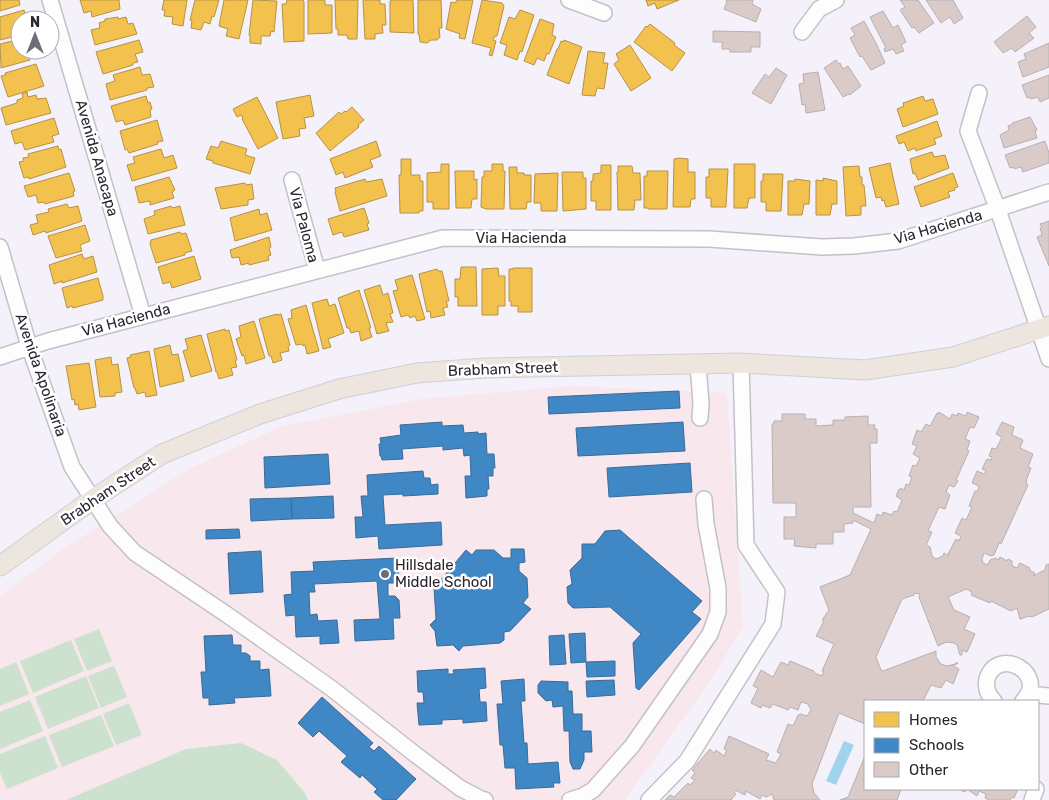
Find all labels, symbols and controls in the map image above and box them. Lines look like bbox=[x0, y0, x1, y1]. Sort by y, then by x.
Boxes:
north arrow bbox=[10, 10, 60, 60]
text: N bbox=[30, 14, 40, 31]
street label: Avenida Anacapa bbox=[72, 98, 122, 218]
street label: Via Paloma bbox=[285, 185, 323, 265]
street label: Via Hacienda bbox=[892, 206, 984, 248]
street label: Via Hacienda bbox=[476, 229, 566, 247]
street label: Via Hacienda bbox=[80, 300, 172, 340]
street label: Avenida Apolinaria bbox=[11, 311, 71, 439]
street label: Brabham Street bbox=[447, 358, 559, 380]
street label: Brabham Street bbox=[57, 453, 159, 529]
place label: Hillsdale Middle School bbox=[395, 556, 492, 591]
marker: Hillsdale Middle School bbox=[379, 568, 391, 580]
legend bbox=[864, 700, 1039, 790]
text: Homes bbox=[909, 711, 958, 729]
text: Schools bbox=[909, 736, 965, 754]
text: Other bbox=[909, 761, 949, 779]

